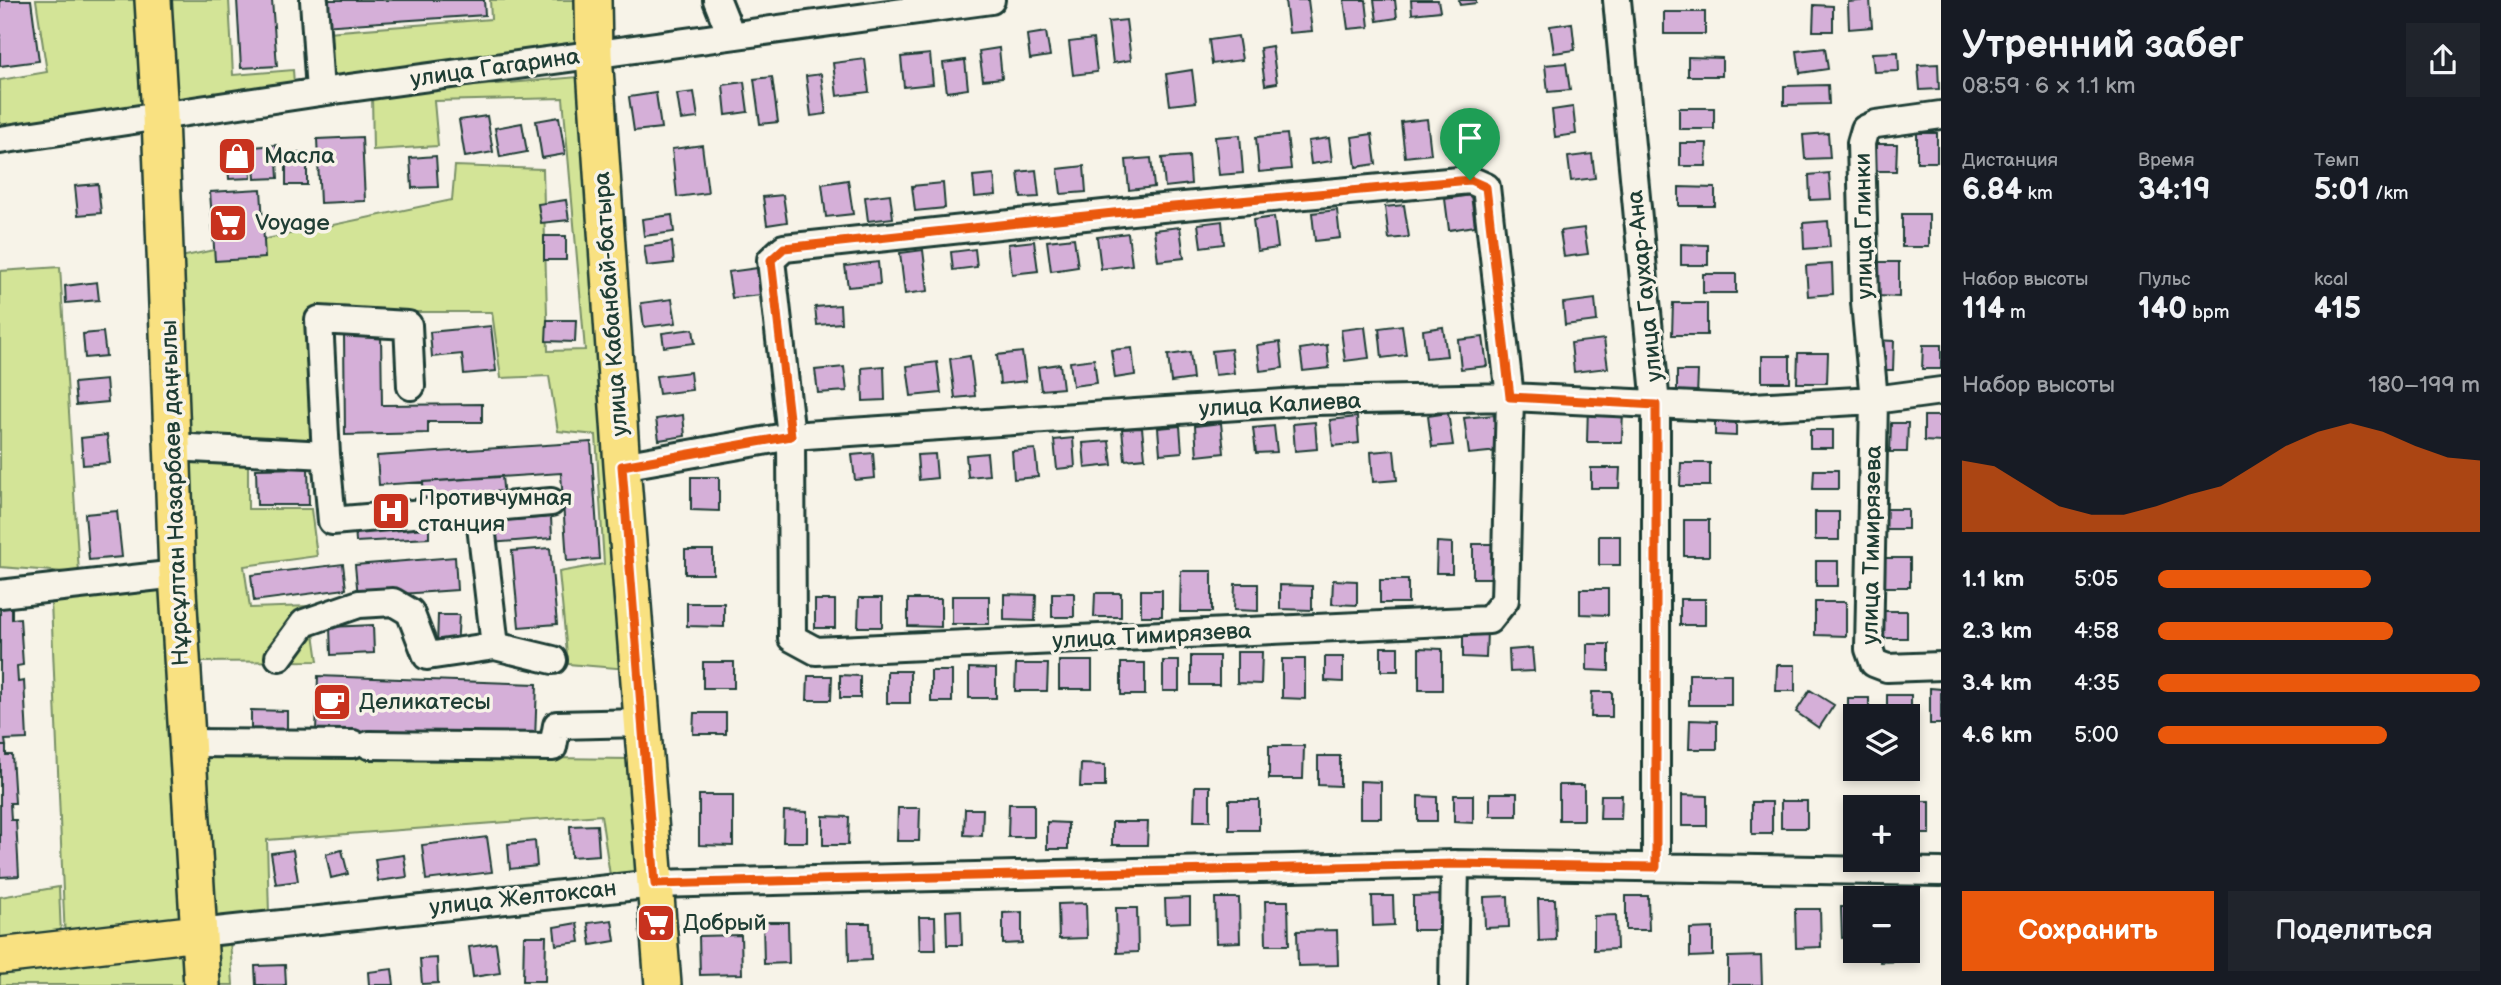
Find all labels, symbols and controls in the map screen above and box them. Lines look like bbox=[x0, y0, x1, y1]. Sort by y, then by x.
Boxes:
text: Утренний забег bbox=[1962, 23, 2244, 68]
button: share bbox=[2406, 23, 2480, 97]
street label: улица Гагарина bbox=[409, 42, 582, 94]
text: 08:59 · 6 × 1.1 km bbox=[1962, 72, 2136, 100]
pin bbox=[1440, 108, 1500, 180]
icon: arrive bbox=[1451, 119, 1489, 157]
shop icon: Масла bbox=[216, 135, 258, 177]
place label: Масла bbox=[264, 142, 335, 170]
text: Дистанция bbox=[1962, 149, 2058, 172]
text: Время bbox=[2138, 149, 2194, 172]
text: Темп bbox=[2314, 149, 2359, 172]
street label: улица Глинки bbox=[1849, 152, 1879, 300]
street label: улица Кабанбай-батыра bbox=[588, 170, 634, 437]
text: 6.84 bbox=[1962, 172, 2022, 208]
text: 34:19 bbox=[2138, 172, 2211, 208]
text: 5:01 bbox=[2314, 172, 2370, 208]
text: km bbox=[2022, 182, 2053, 205]
text: /km bbox=[2370, 182, 2409, 205]
street label: улица Гаухар-Ана bbox=[1621, 188, 1669, 383]
supermarket icon: Voyage bbox=[207, 202, 249, 244]
place label: Voyage bbox=[255, 209, 330, 237]
text: Набор высоты bbox=[1962, 268, 2088, 291]
text: Пульс bbox=[2138, 268, 2191, 291]
text: kcal bbox=[2314, 268, 2348, 291]
text: 114 bbox=[1962, 291, 2005, 327]
text: 140 bbox=[2138, 291, 2187, 327]
text: 415 bbox=[2314, 291, 2361, 327]
text: m bbox=[2005, 301, 2026, 324]
text: bpm bbox=[2187, 301, 2230, 324]
street label: Нұрсұлтан Назарбаев даңғылы bbox=[155, 319, 195, 667]
text: Набор высоты bbox=[1962, 371, 2115, 399]
text: 180–199 m bbox=[2368, 371, 2480, 399]
street label: улица Калиева bbox=[1198, 387, 1362, 423]
street label: улица Тимирязева bbox=[1856, 445, 1888, 645]
place label: Противчумная станция bbox=[418, 484, 572, 538]
hospital icon: Противчумная станция bbox=[370, 490, 412, 532]
text: 1.1 km bbox=[1962, 565, 2024, 593]
text: 5:05 bbox=[2074, 565, 2119, 593]
street label: улица Тимирязева bbox=[1052, 617, 1253, 655]
text: 2.3 km bbox=[1962, 617, 2032, 645]
text: 4:58 bbox=[2074, 617, 2119, 645]
text: 3.4 km bbox=[1962, 669, 2032, 697]
text: 4:35 bbox=[2074, 669, 2120, 697]
cafe icon: Деликатесы bbox=[311, 681, 353, 723]
place label: Деликатесы bbox=[359, 688, 491, 716]
map controls bbox=[1843, 704, 1920, 963]
button: layers bbox=[1843, 704, 1920, 781]
text: 4.6 km bbox=[1962, 721, 2032, 749]
text: 5:00 bbox=[2074, 721, 2119, 749]
button: + bbox=[1843, 795, 1920, 872]
street label: улица Желтоксан bbox=[428, 874, 618, 922]
button: − bbox=[1843, 886, 1920, 963]
button: Сохранить bbox=[1962, 891, 2214, 971]
button: Поделиться bbox=[2228, 891, 2480, 971]
supermarket icon: Добрый bbox=[635, 902, 677, 944]
place label: Добрый bbox=[683, 909, 767, 937]

